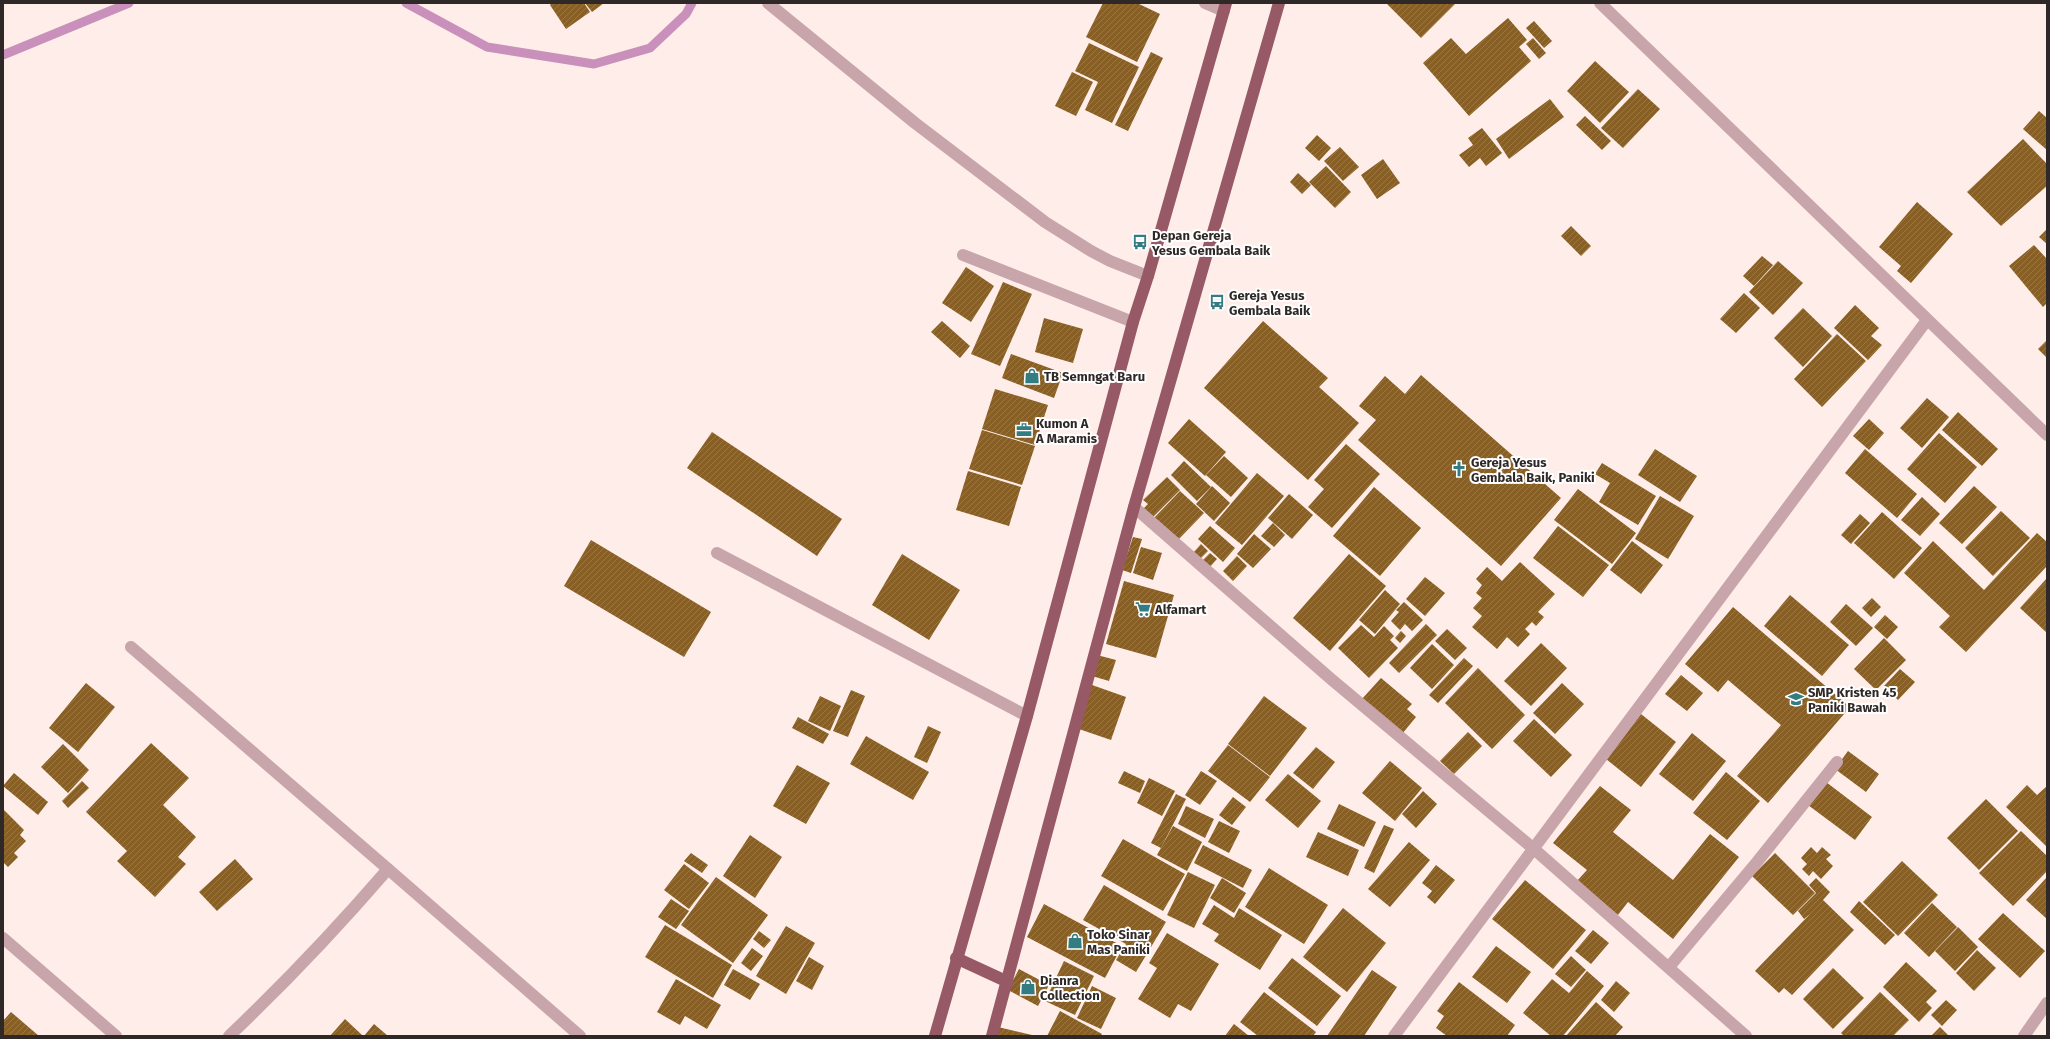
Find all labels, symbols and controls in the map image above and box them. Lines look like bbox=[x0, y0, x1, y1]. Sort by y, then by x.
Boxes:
place label: Depan Gereja Yesus Gembala Baik bbox=[1151, 228, 1271, 258]
bus stop icon: Depan Gereja Yesus Gembala Baik bbox=[1131, 233, 1149, 251]
place label: Gereja Yesus Gembala Baik bbox=[1229, 288, 1311, 318]
bus stop icon: Gereja Yesus Gembala Baik bbox=[1208, 293, 1226, 311]
shop icon: TB Semngat Baru bbox=[1023, 367, 1041, 385]
place label: TB Semngat Baru bbox=[1044, 369, 1145, 384]
place label: Kumon A A Maramis bbox=[1035, 416, 1098, 446]
office icon: Kumon A A Maramis bbox=[1015, 421, 1033, 439]
place label: Gereja Yesus Gembala Baik, Paniki bbox=[1471, 455, 1595, 485]
church icon: Gereja Yesus Gembala Baik, Paniki bbox=[1450, 460, 1468, 478]
supermarket icon: Alfamart bbox=[1134, 600, 1152, 618]
place label: Alfamart bbox=[1154, 602, 1207, 617]
place label: SMP Kristen 45 Paniki Bawah bbox=[1808, 685, 1897, 715]
school or university icon: SMP Kristen 45 Paniki Bawah bbox=[1787, 690, 1805, 708]
place label: Toko Sinar Mas Paniki bbox=[1087, 927, 1150, 957]
shop icon: Toko Sinar Mas Paniki bbox=[1066, 932, 1084, 950]
place label: Dianra Collection bbox=[1040, 973, 1100, 1003]
shop icon: Dianra Collection bbox=[1019, 978, 1037, 996]

